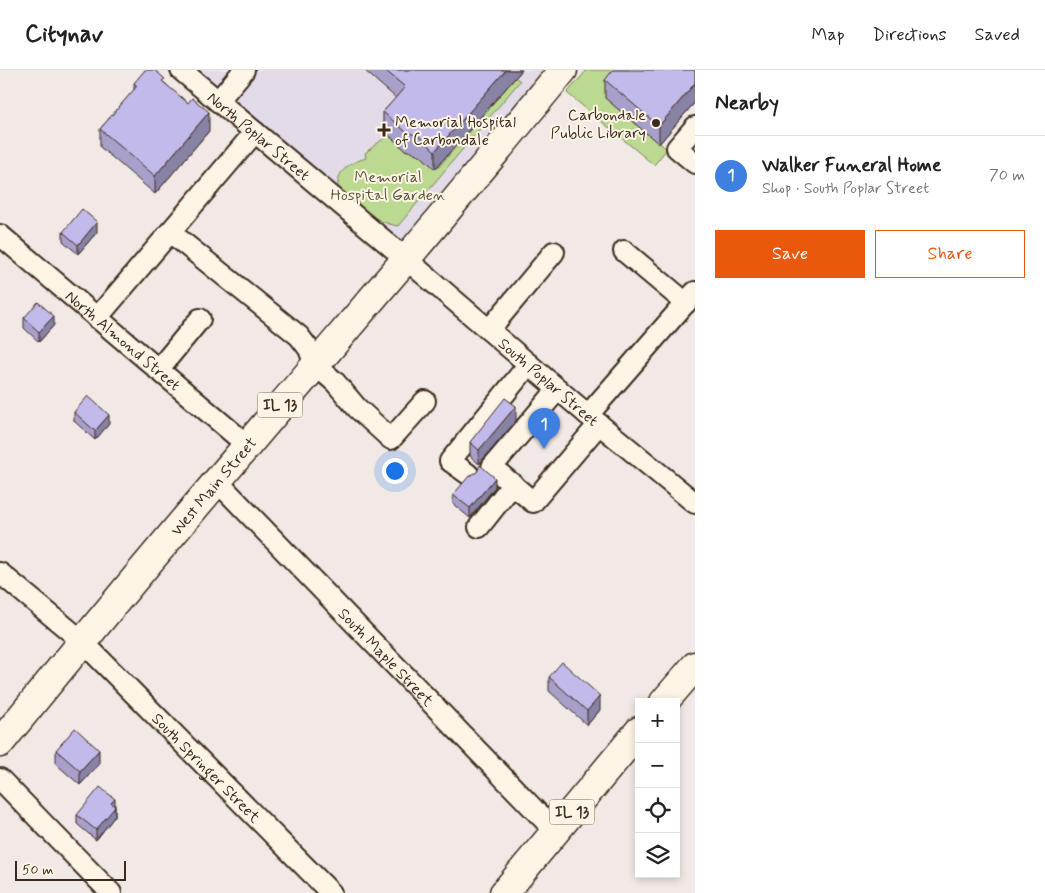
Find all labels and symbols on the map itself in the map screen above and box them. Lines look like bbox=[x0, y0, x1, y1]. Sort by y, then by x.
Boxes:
street label: North Poplar Street bbox=[202, 88, 314, 186]
place label: Carbondale Public Library bbox=[551, 105, 646, 144]
place label: Memorial Hospital of Carbondale bbox=[395, 112, 516, 151]
marker: Carbondale Public Library bbox=[650, 117, 662, 129]
marker: Memorial Hospital of Carbondale bbox=[377, 123, 391, 137]
park label: Memorial Hospital Garden bbox=[330, 167, 446, 206]
street label: North Almond Street bbox=[60, 286, 184, 396]
street label: South Poplar Street bbox=[493, 334, 602, 431]
road number: IL 13 bbox=[258, 392, 302, 418]
pin: 1 bbox=[528, 408, 560, 449]
street label: West Main Street bbox=[166, 433, 262, 541]
your location bbox=[382, 458, 408, 484]
street label: South Maple Street bbox=[333, 604, 438, 712]
street label: South Springer Street bbox=[147, 709, 265, 828]
road number: IL 13 bbox=[550, 800, 594, 824]
scale bar bbox=[15, 858, 126, 881]

